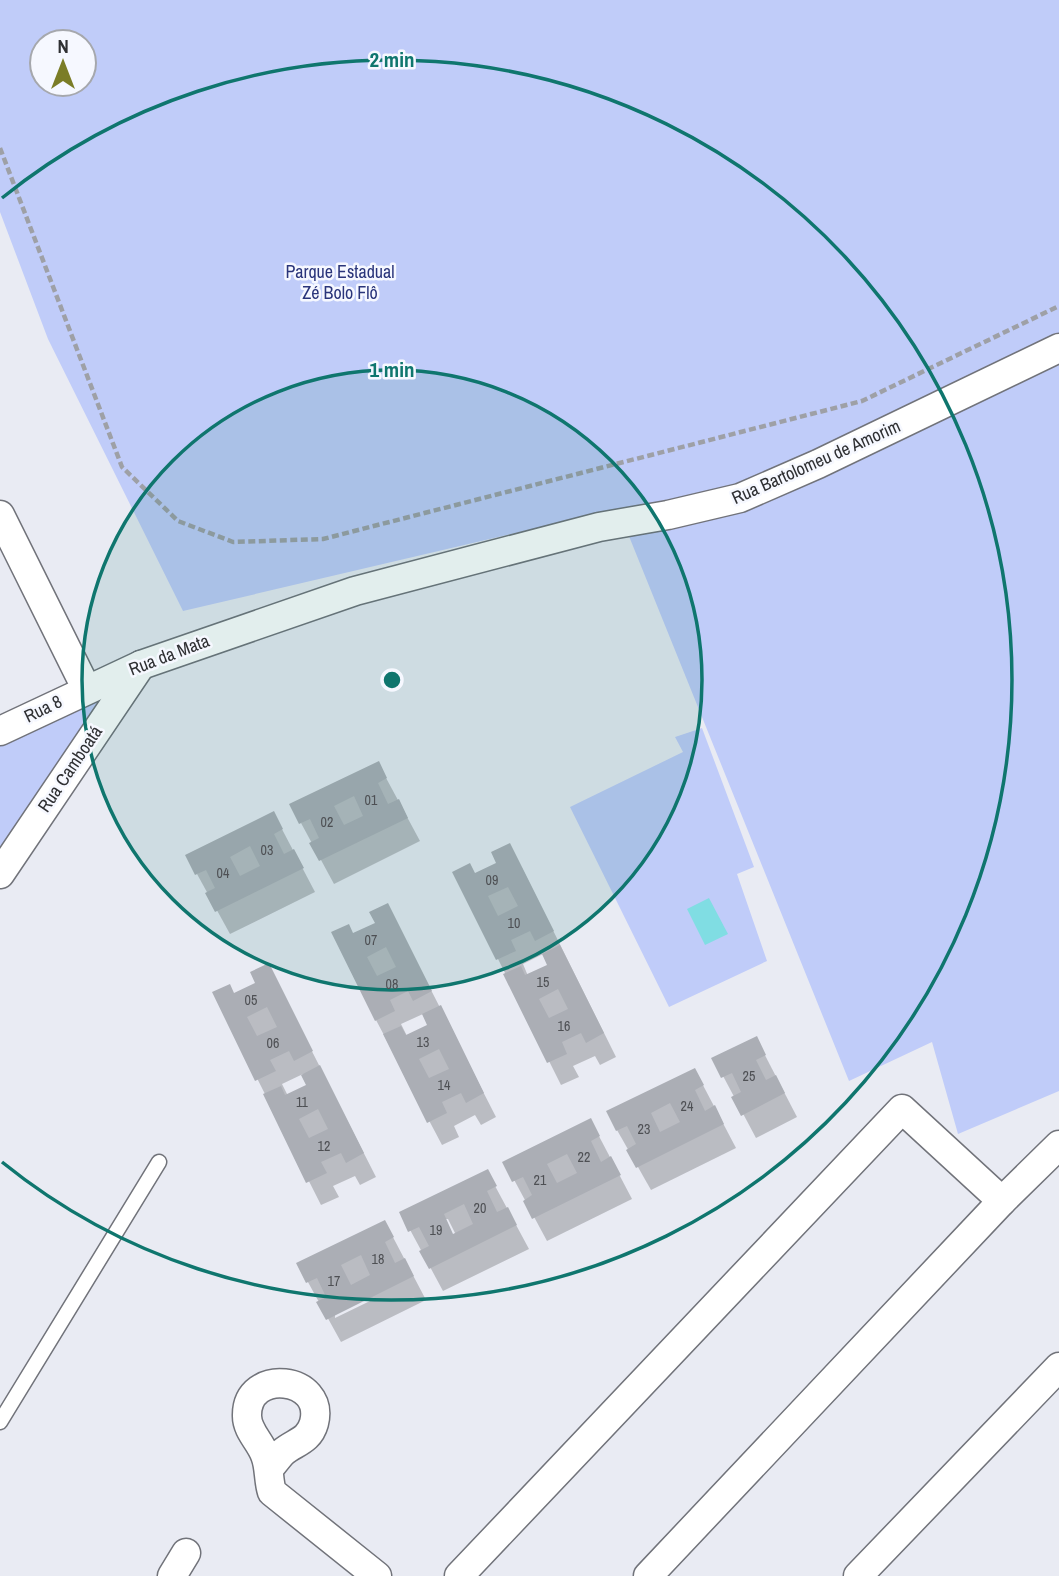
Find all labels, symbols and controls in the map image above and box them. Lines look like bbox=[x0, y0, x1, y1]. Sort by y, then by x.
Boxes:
north arrow bbox=[28, 28, 98, 98]
text: N bbox=[57, 33, 69, 59]
text: 2 min bbox=[370, 45, 414, 74]
park label: Parque Estadual Zé Bolo Flô bbox=[285, 259, 395, 305]
text: 1 min bbox=[370, 355, 414, 384]
street label: Rua Bartolomeu de Amorim bbox=[728, 413, 904, 510]
street label: Rua da Mata bbox=[125, 628, 213, 681]
centre of rings bbox=[380, 668, 404, 692]
street label: Rua 8 bbox=[20, 689, 66, 728]
street label: Rua Camboatá bbox=[31, 721, 108, 817]
house number: 01 bbox=[365, 791, 378, 809]
house number: 02 bbox=[321, 813, 333, 831]
house number: 03 bbox=[261, 841, 273, 859]
house number: 04 bbox=[217, 864, 230, 882]
house number: 09 bbox=[486, 871, 498, 889]
house number: 10 bbox=[508, 914, 520, 932]
house number: 07 bbox=[365, 931, 377, 949]
house number: 15 bbox=[537, 973, 549, 991]
house number: 08 bbox=[386, 975, 398, 993]
house number: 05 bbox=[245, 991, 257, 1009]
house number: 16 bbox=[558, 1017, 570, 1035]
house number: 13 bbox=[417, 1033, 429, 1051]
house number: 06 bbox=[267, 1034, 279, 1052]
house number: 25 bbox=[743, 1067, 755, 1085]
house number: 14 bbox=[438, 1076, 451, 1094]
house number: 11 bbox=[296, 1093, 309, 1111]
house number: 24 bbox=[681, 1097, 694, 1115]
house number: 23 bbox=[638, 1120, 650, 1138]
house number: 12 bbox=[318, 1137, 330, 1155]
house number: 22 bbox=[578, 1148, 590, 1166]
house number: 21 bbox=[534, 1171, 547, 1189]
house number: 20 bbox=[474, 1199, 486, 1217]
house number: 19 bbox=[430, 1221, 442, 1239]
house number: 18 bbox=[372, 1250, 384, 1268]
house number: 17 bbox=[328, 1272, 340, 1290]

